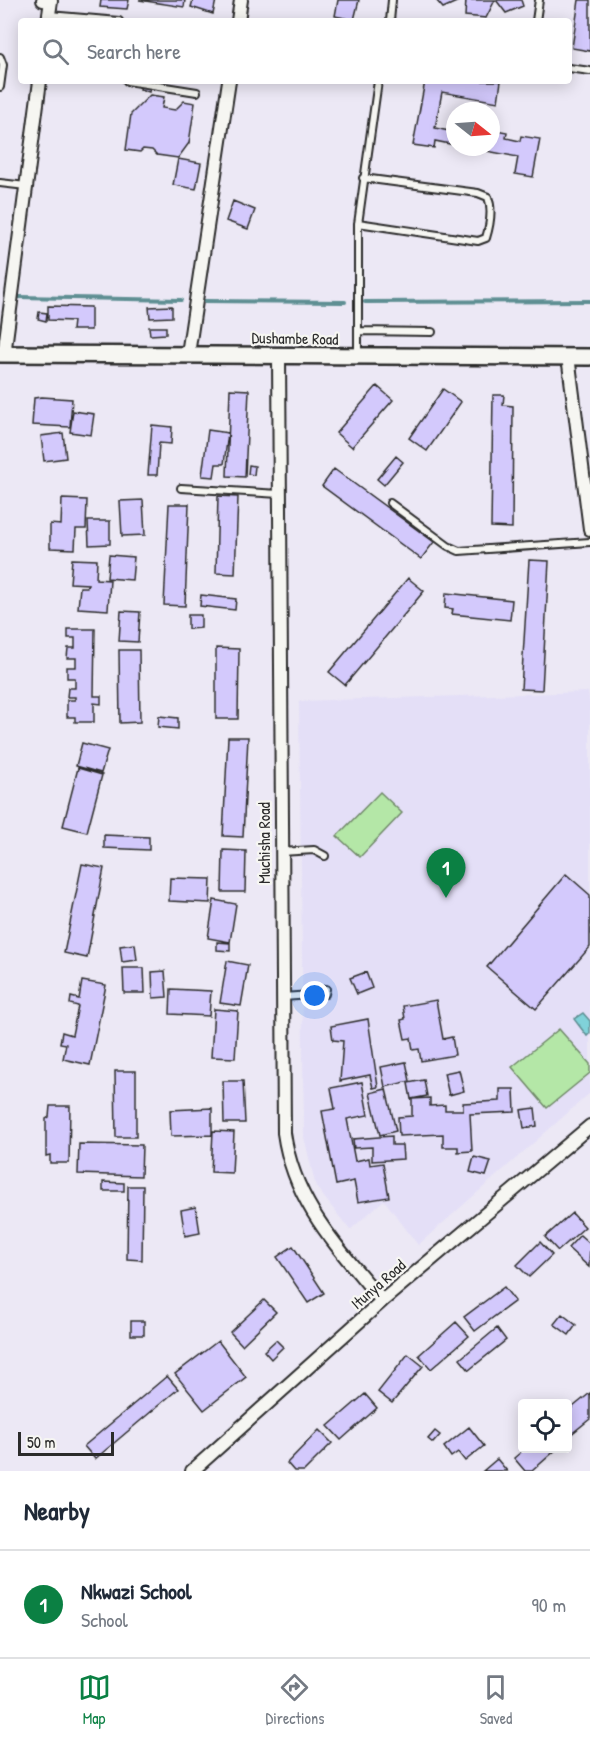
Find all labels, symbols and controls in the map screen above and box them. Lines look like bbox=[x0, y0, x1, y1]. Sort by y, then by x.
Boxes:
search box bbox=[18, 18, 572, 84]
icon: search bbox=[39, 35, 72, 68]
text: Search here bbox=[87, 36, 181, 66]
north arrow bbox=[446, 102, 500, 156]
street label: Dushambe Road bbox=[251, 326, 339, 350]
street label: Muchisha Road bbox=[253, 802, 275, 884]
pin: 1 bbox=[426, 848, 466, 898]
your location bbox=[300, 981, 329, 1010]
street label: Itunya Road bbox=[346, 1254, 410, 1314]
map controls bbox=[518, 1399, 572, 1453]
button: locate bbox=[518, 1399, 572, 1453]
scale bar bbox=[18, 1429, 114, 1456]
text: 50 m bbox=[27, 1431, 56, 1453]
text: Nearby bbox=[24, 1493, 90, 1528]
text: Nkwazi School bbox=[81, 1576, 192, 1606]
text: 1 bbox=[40, 1591, 47, 1618]
text: 90 m bbox=[532, 1591, 566, 1618]
text: School bbox=[81, 1606, 128, 1633]
tab: Map bbox=[78, 1671, 111, 1729]
tab: Directions bbox=[266, 1671, 324, 1729]
tab: Saved bbox=[479, 1671, 512, 1729]

